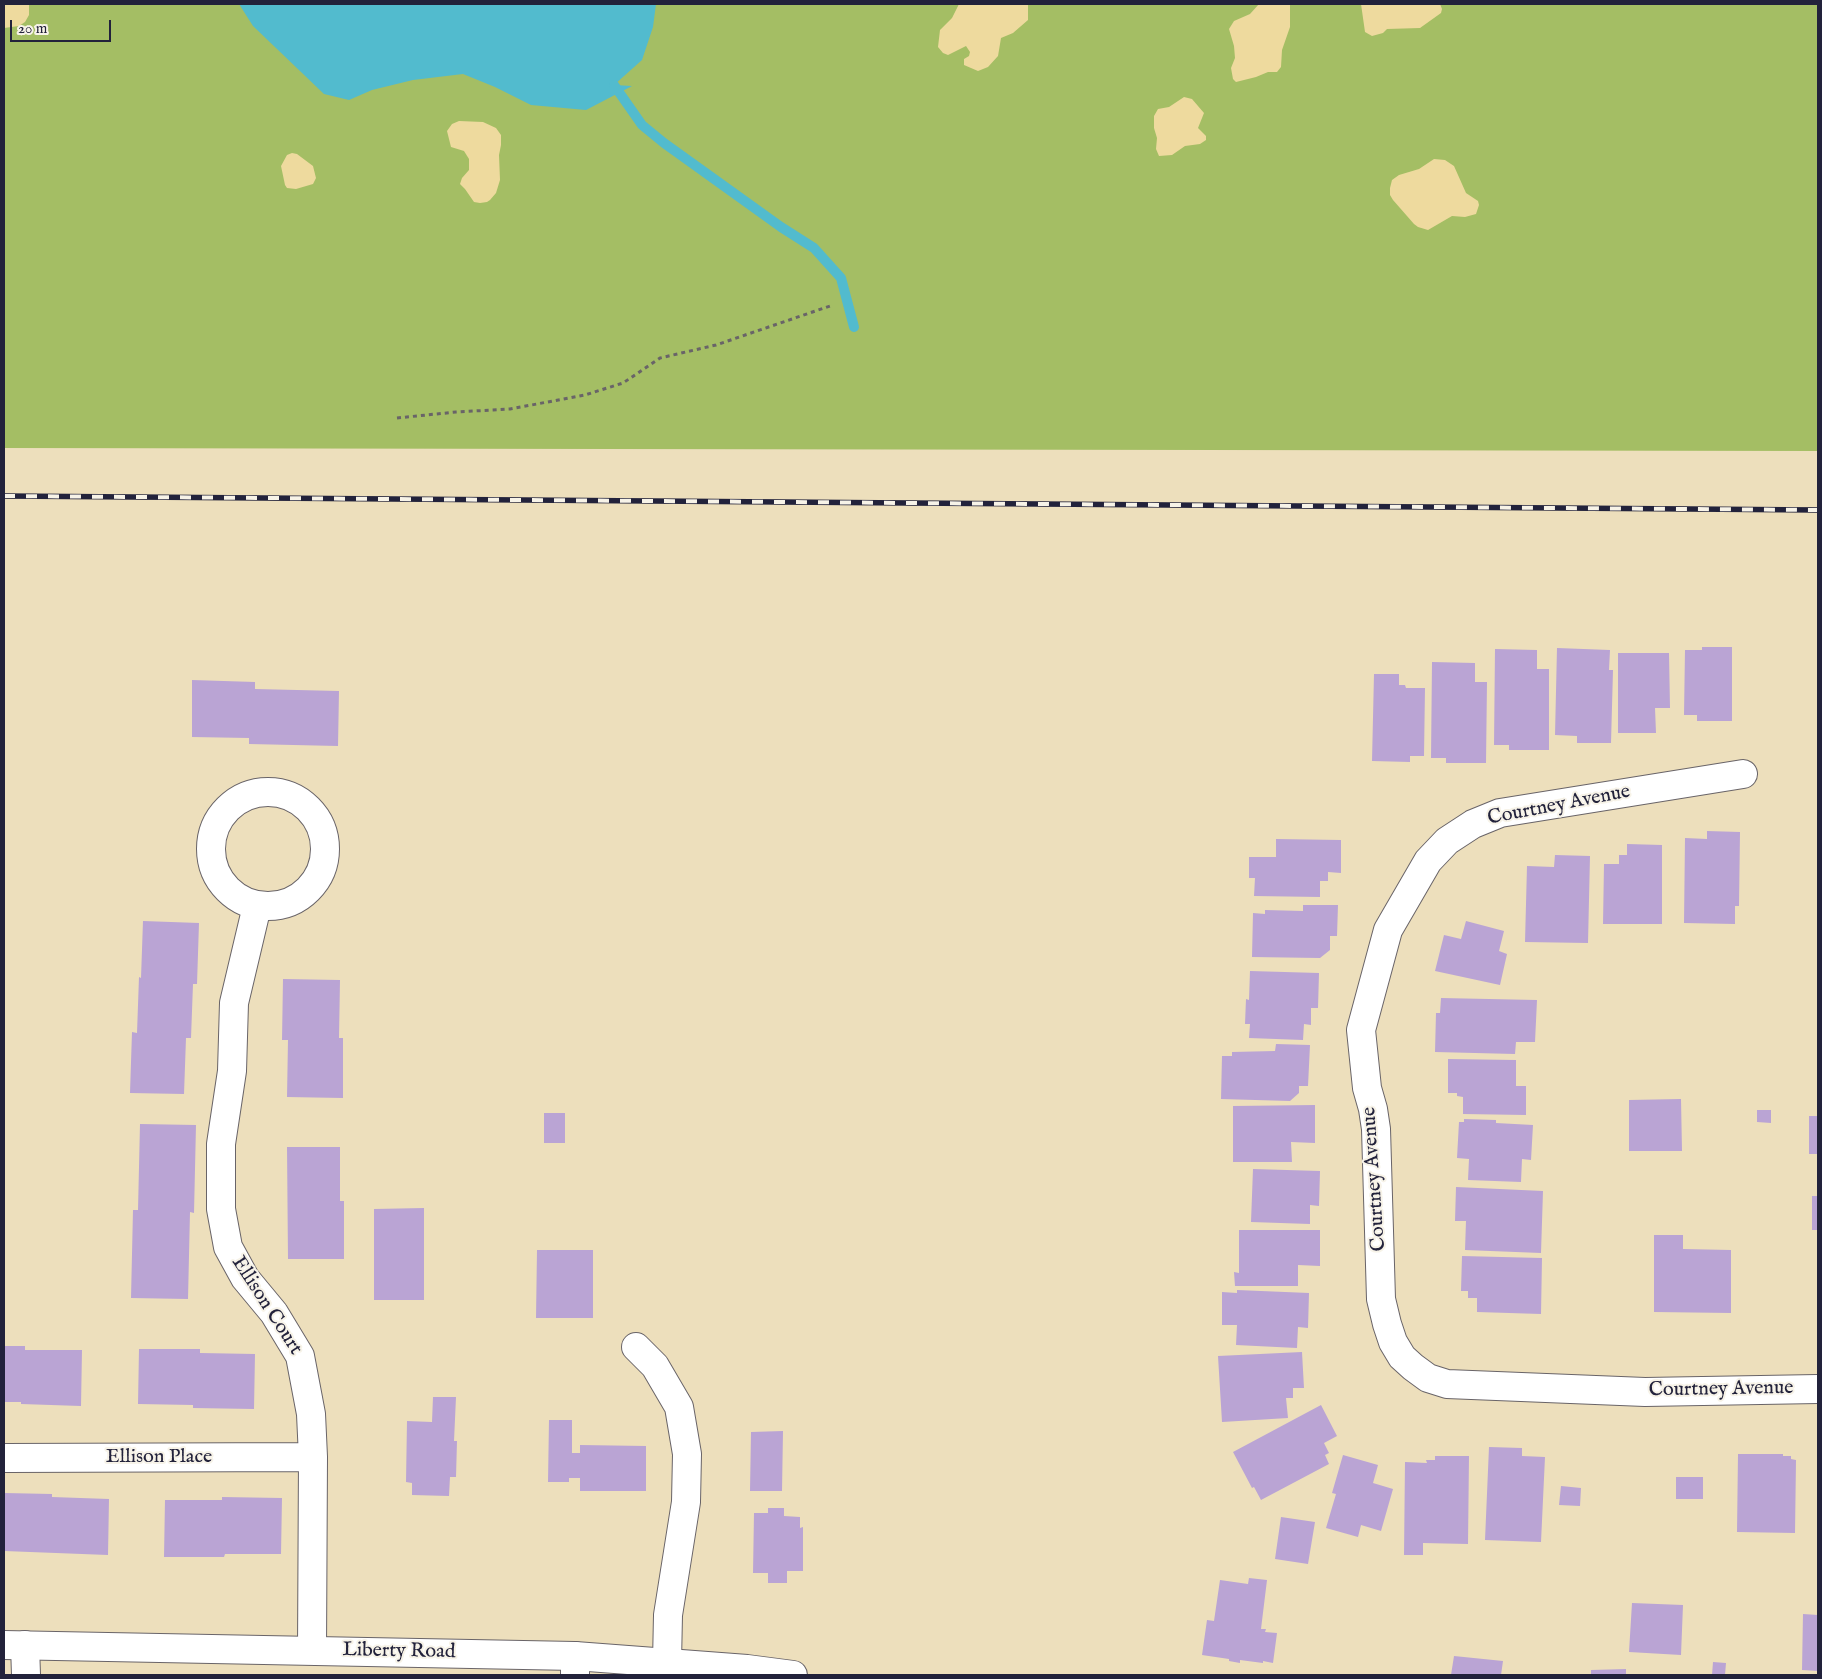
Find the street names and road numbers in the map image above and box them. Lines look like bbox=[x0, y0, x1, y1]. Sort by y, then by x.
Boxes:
street label: Courtney Avenue bbox=[1486, 780, 1632, 832]
street label: Courtney Avenue bbox=[1358, 1106, 1392, 1252]
street label: Ellison Court bbox=[225, 1252, 307, 1360]
street label: Courtney Avenue bbox=[1648, 1377, 1794, 1403]
street label: Ellison Place bbox=[106, 1446, 212, 1470]
street label: Liberty Road bbox=[342, 1639, 456, 1665]

